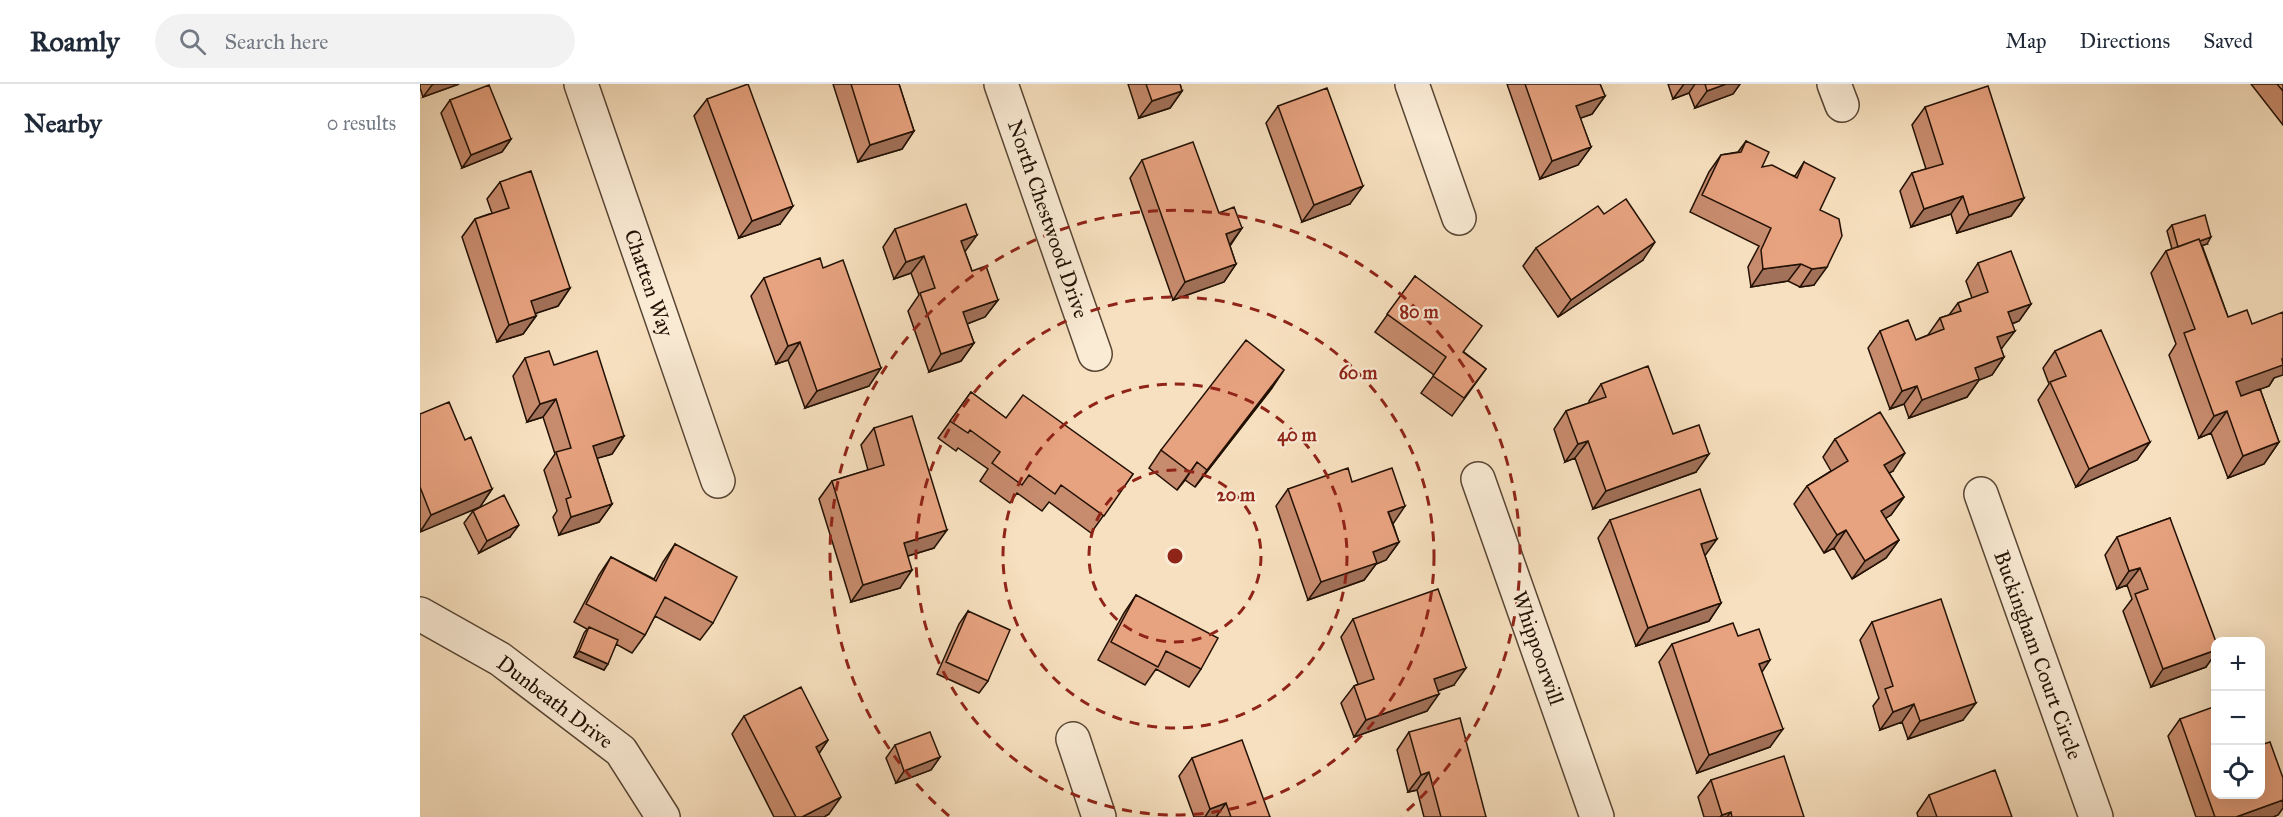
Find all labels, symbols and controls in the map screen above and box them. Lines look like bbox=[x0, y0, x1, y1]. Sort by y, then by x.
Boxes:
search box bbox=[155, 14, 575, 68]
text: Roamly bbox=[30, 24, 119, 59]
icon: search bbox=[176, 25, 209, 58]
text: Search here bbox=[224, 28, 328, 55]
text: Map bbox=[2006, 28, 2047, 54]
text: Directions bbox=[2080, 28, 2170, 54]
text: Saved bbox=[2203, 28, 2253, 54]
text: Nearby bbox=[24, 107, 102, 139]
text: 0 results bbox=[327, 111, 396, 135]
street label: North Chestwood Drive bbox=[1002, 116, 1094, 322]
street label: Chatten Way bbox=[619, 226, 680, 341]
text: 80 m bbox=[1399, 301, 1439, 323]
text: 60 m bbox=[1339, 362, 1378, 384]
text: 40 m bbox=[1277, 424, 1318, 447]
text: 20 m bbox=[1217, 484, 1256, 506]
centre of rings bbox=[1165, 546, 1185, 566]
street label: Buckingham Court Circle bbox=[1988, 547, 2088, 763]
street label: Whippoorwill bbox=[1506, 588, 1570, 709]
map controls bbox=[2211, 637, 2265, 799]
button: + bbox=[2211, 637, 2265, 691]
street label: Dunbeath Drive bbox=[492, 650, 619, 754]
button: − bbox=[2211, 691, 2265, 745]
button: locate bbox=[2211, 745, 2265, 799]

